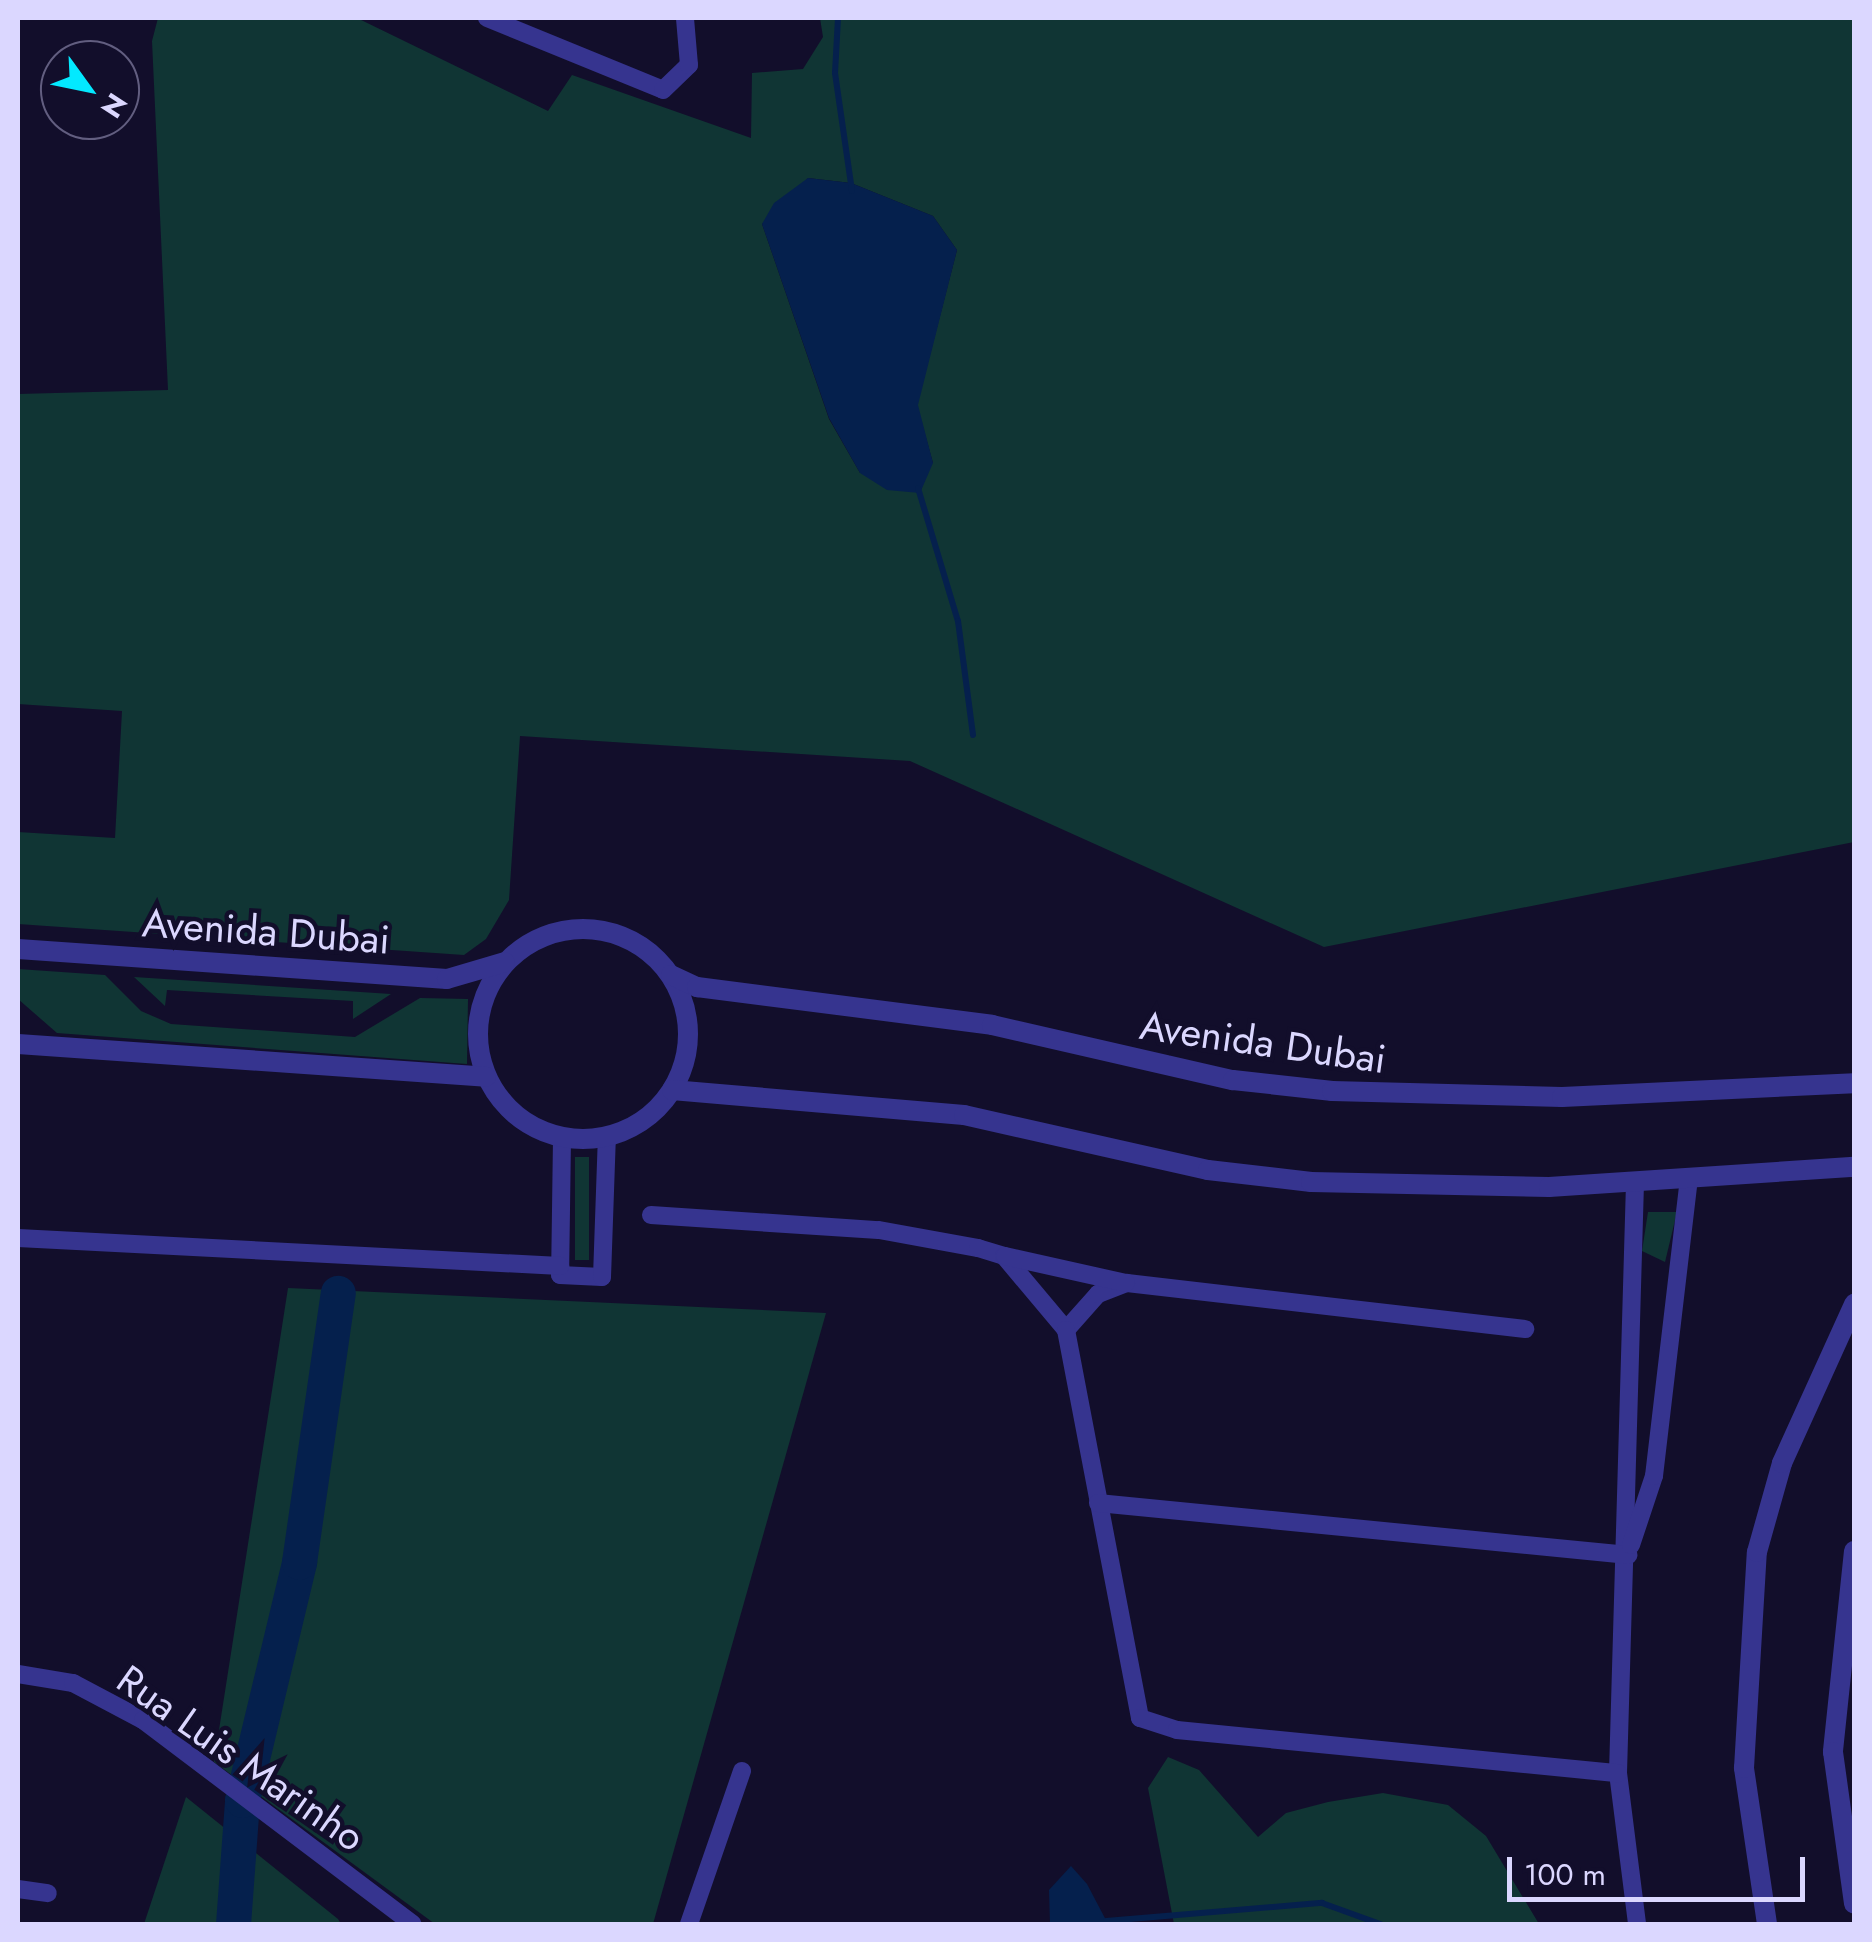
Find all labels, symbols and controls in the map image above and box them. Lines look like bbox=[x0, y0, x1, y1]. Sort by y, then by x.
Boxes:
north arrow bbox=[40, 40, 140, 140]
text: N bbox=[91, 85, 137, 126]
street label: Avenida Dubai bbox=[141, 898, 391, 964]
street label: Avenida Dubai bbox=[1137, 1001, 1389, 1083]
street label: Rua Luis Marinho bbox=[108, 1655, 374, 1861]
scale bar bbox=[1512, 1837, 1810, 1899]
text: 100 m bbox=[1524, 1853, 1606, 1896]

